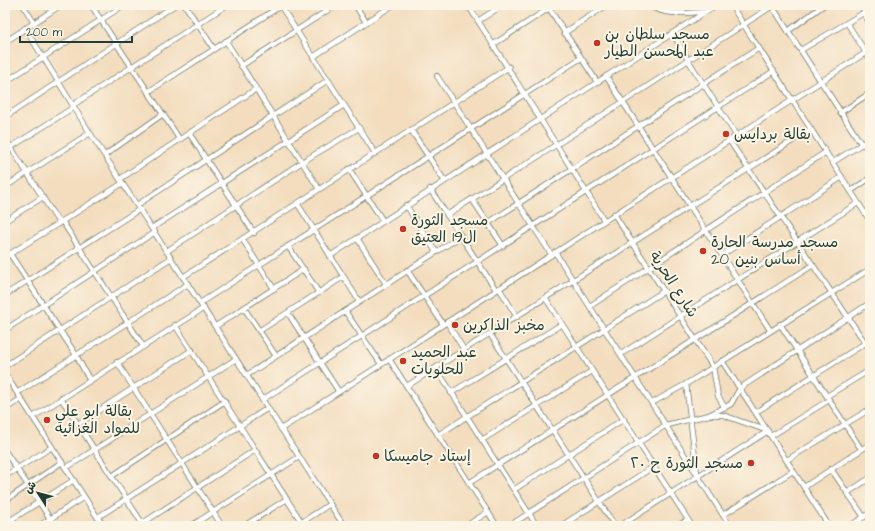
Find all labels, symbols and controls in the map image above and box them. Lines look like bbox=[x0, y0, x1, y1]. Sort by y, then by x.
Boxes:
scale bar bbox=[20, 18, 132, 44]
text: 200 m bbox=[26, 24, 63, 41]
place label: مسجد سلطان بن عبد المحسن الطيار bbox=[604, 24, 714, 62]
marker: مسجد سلطان بن عبد المحسن الطيار bbox=[592, 38, 602, 48]
place label: بقالة بردايس bbox=[734, 124, 811, 145]
marker: بقالة بردايس bbox=[721, 129, 731, 139]
place label: مسجد الثورة ال19 العتيق bbox=[411, 210, 488, 248]
marker: مسجد الثورة ال19 العتيق bbox=[398, 224, 408, 234]
place label: مسجد مدرسة الحارة 20 أساس بنين bbox=[711, 232, 838, 270]
marker: مسجد مدرسة الحارة 20 أساس بنين bbox=[698, 246, 708, 256]
street label: شارع الحرية bbox=[644, 247, 703, 321]
place label: مخبز الذاكرين bbox=[463, 315, 545, 336]
marker: مخبز الذاكرين bbox=[450, 320, 460, 330]
place label: عبد الحميد للحلويات bbox=[411, 342, 476, 380]
marker: عبد الحميد للحلويات bbox=[398, 356, 408, 366]
place label: بقالة ابو علي للمواد الغزائيه bbox=[55, 401, 140, 439]
marker: بقالة ابو علي للمواد الغزائيه bbox=[42, 415, 52, 425]
place label: إستاد جاميسكا bbox=[384, 446, 471, 467]
marker: إستاد جاميسكا bbox=[371, 451, 381, 461]
place label: مسجد الثورة ح ٢٠ bbox=[631, 453, 743, 474]
marker: مسجد الثورة ح ٢٠ bbox=[746, 458, 756, 468]
north arrow bbox=[18, 473, 58, 513]
text: ش bbox=[21, 478, 40, 497]

